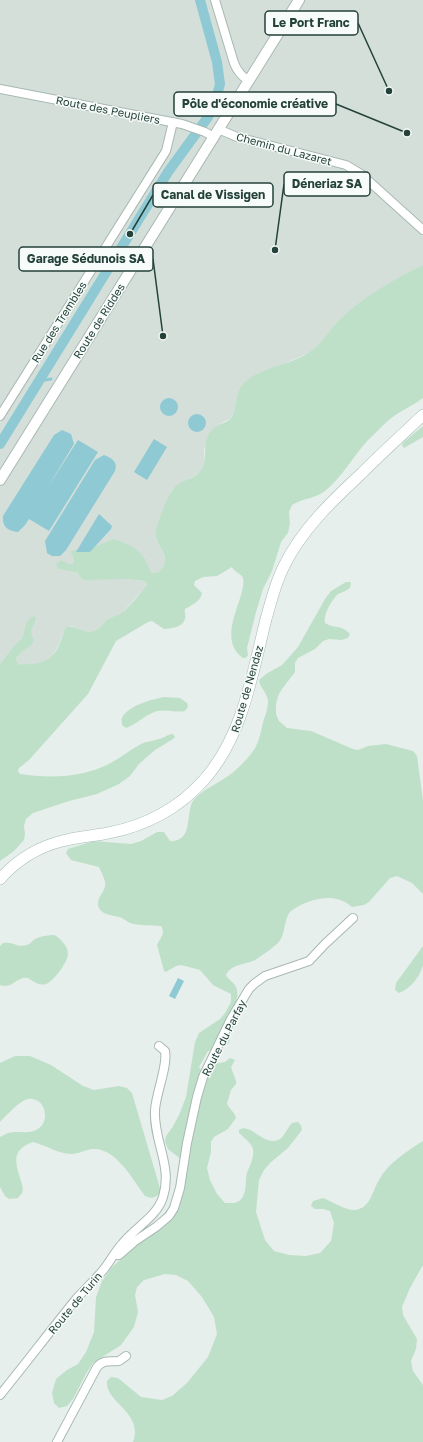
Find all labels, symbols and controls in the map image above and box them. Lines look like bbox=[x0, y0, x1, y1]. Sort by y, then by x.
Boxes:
callout: Le Port Franc bbox=[265, 11, 358, 35]
text: Le Port Franc bbox=[272, 15, 350, 30]
callout: Pôle d'économie créative bbox=[174, 92, 336, 116]
street label: Route des Peupliers bbox=[55, 93, 161, 126]
text: Pôle d'économie créative bbox=[182, 96, 328, 111]
street label: Chemin du Lazaret bbox=[235, 130, 333, 168]
callout: Déneriaz SA bbox=[284, 172, 370, 196]
text: Déneriaz SA bbox=[292, 176, 363, 191]
callout: Canal de Vissigen bbox=[153, 183, 273, 207]
text: Canal de Vissigen bbox=[161, 187, 265, 202]
callout: Garage Sédunois SA bbox=[19, 247, 153, 271]
text: Garage Sédunois SA bbox=[27, 251, 146, 266]
street label: Rue des Trembles bbox=[28, 279, 89, 365]
street label: Route de Riddes bbox=[70, 281, 127, 361]
street label: Route de Nendaz bbox=[228, 643, 265, 734]
street label: Route du Parfay bbox=[199, 997, 248, 1078]
street label: Route de Turin bbox=[45, 1269, 104, 1336]

